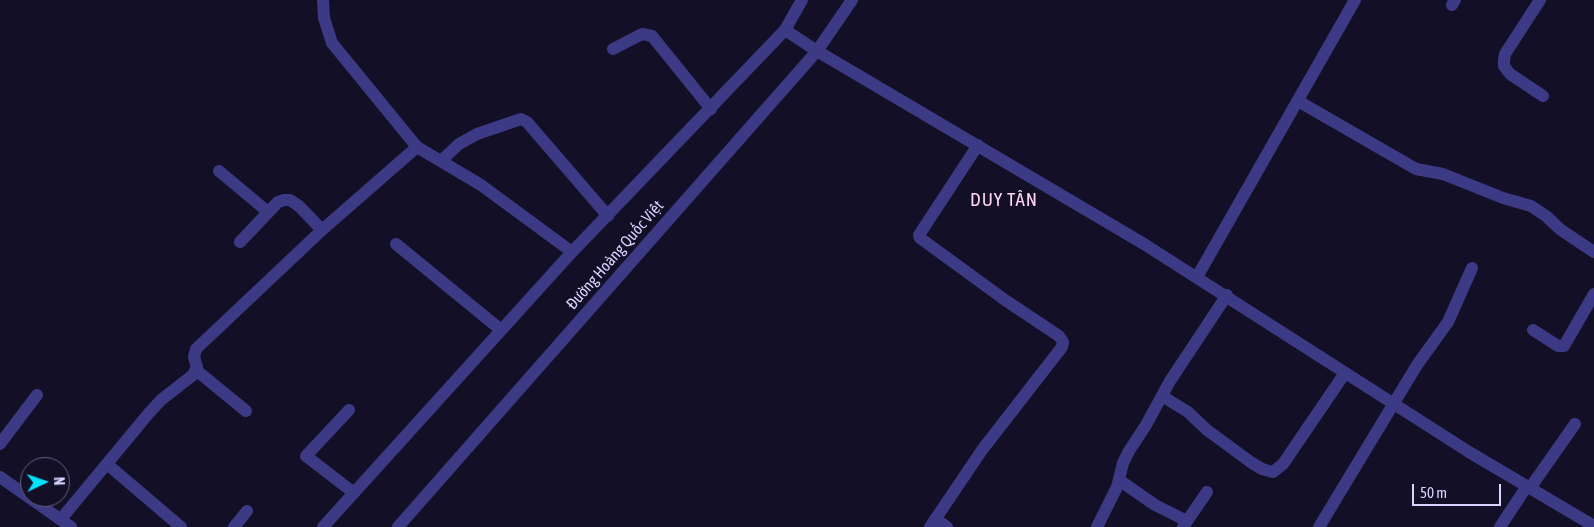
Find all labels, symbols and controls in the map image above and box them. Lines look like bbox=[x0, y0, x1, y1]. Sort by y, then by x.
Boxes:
district label: DUY TÂN bbox=[969, 189, 1039, 211]
street label: Đường Hoàng Quốc Việt bbox=[562, 197, 668, 313]
north arrow bbox=[20, 457, 70, 507]
scale bar bbox=[1414, 474, 1503, 506]
text: N bbox=[51, 477, 67, 486]
text: 50 m bbox=[1420, 484, 1447, 501]

